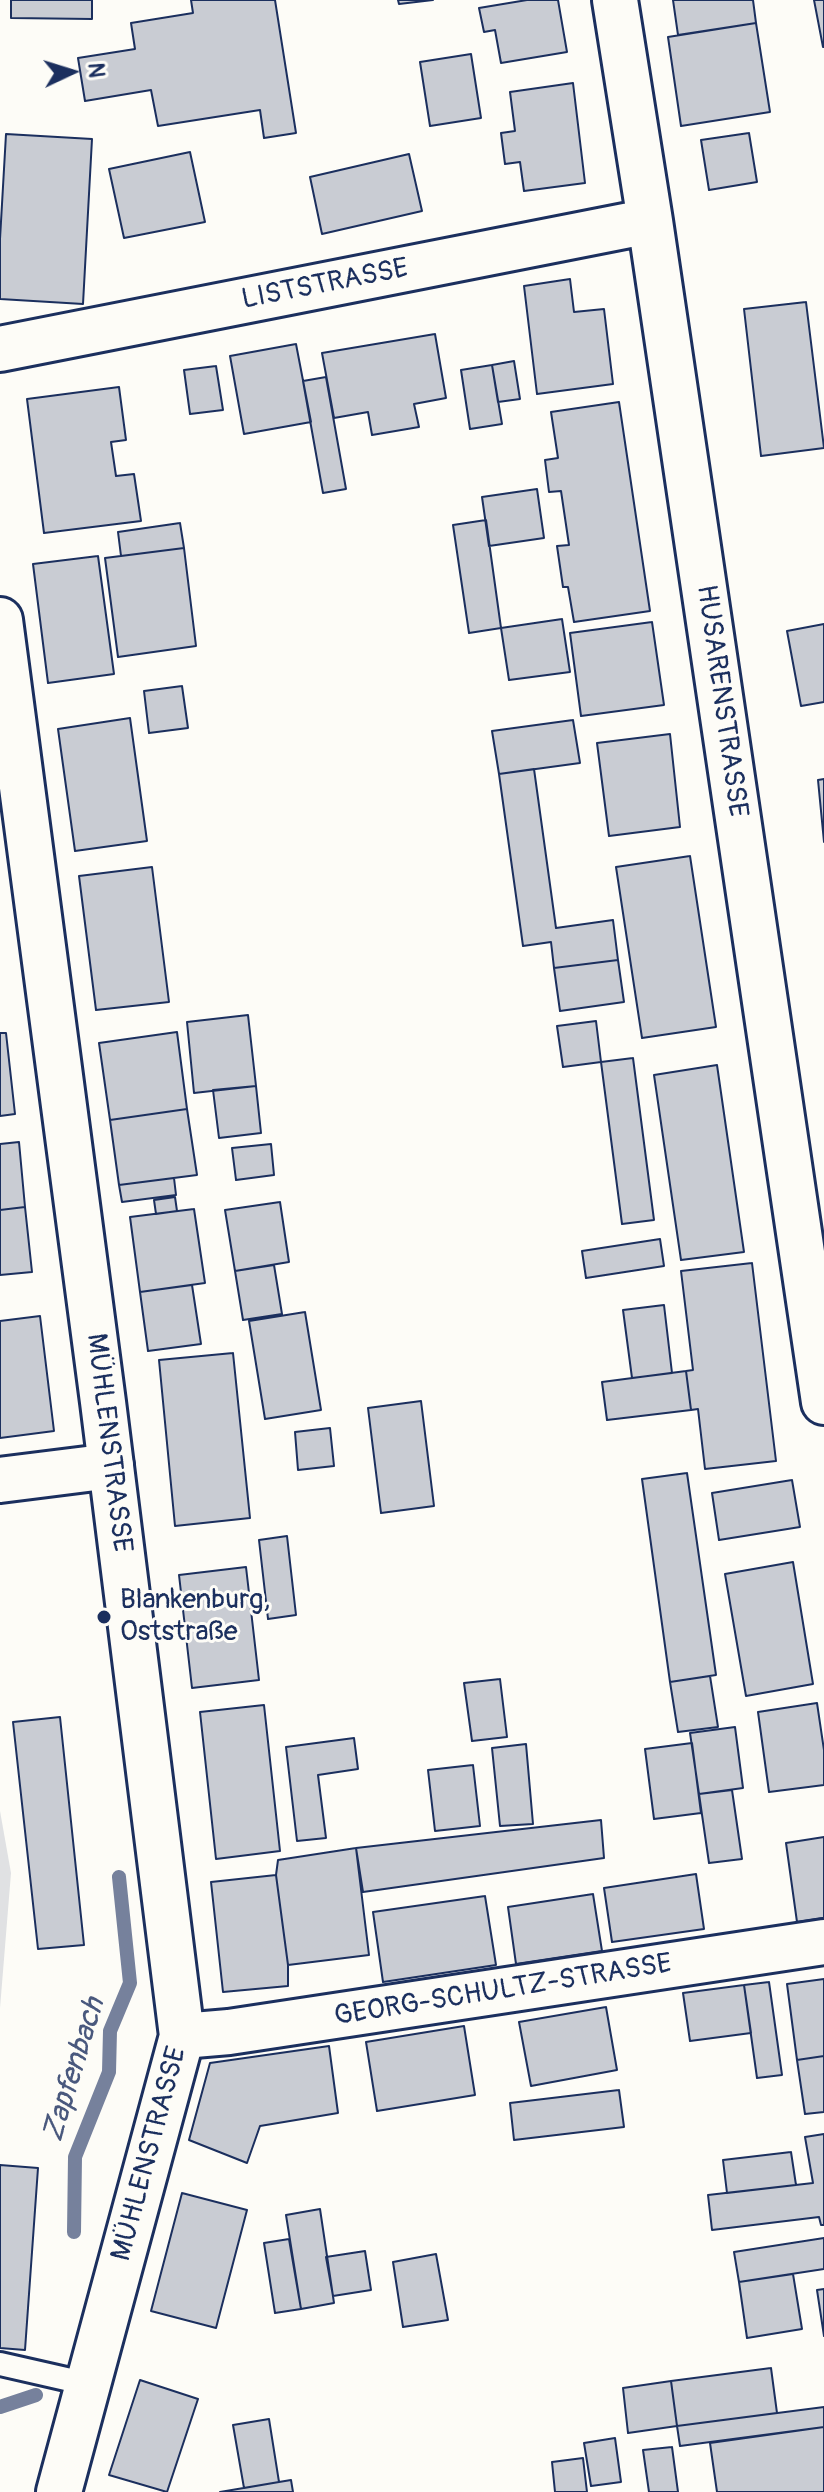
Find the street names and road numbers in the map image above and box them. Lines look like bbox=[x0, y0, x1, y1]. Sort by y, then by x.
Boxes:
street label: LISTSTRASSE bbox=[239, 252, 411, 318]
street label: HUSARENSTRASSE bbox=[688, 583, 754, 819]
street label: MÜHLENSTRASSE bbox=[78, 1332, 138, 1554]
street label: GEORG-SCHULTZ-STRASSE bbox=[332, 1948, 674, 2034]
street label: MÜHLENSTRASSE bbox=[105, 2043, 195, 2265]

